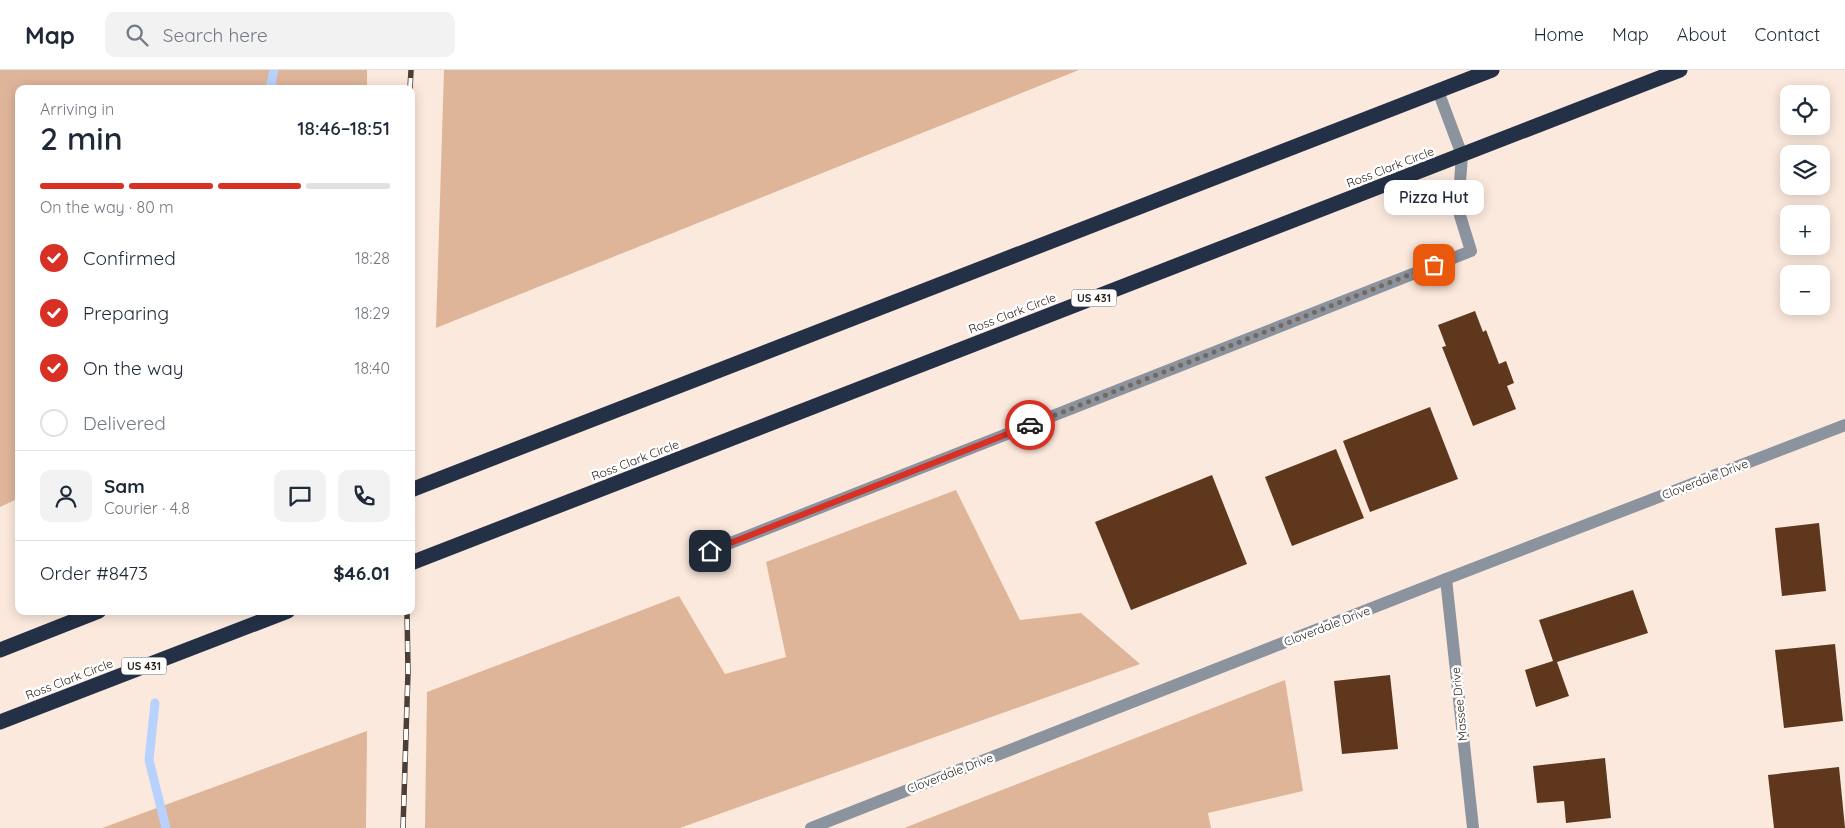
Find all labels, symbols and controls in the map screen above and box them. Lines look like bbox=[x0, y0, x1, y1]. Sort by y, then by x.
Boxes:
search box bbox=[105, 12, 455, 57]
text: Map bbox=[25, 20, 75, 50]
icon: search bbox=[123, 21, 151, 49]
text: Search here bbox=[163, 23, 268, 47]
text: Home bbox=[1534, 23, 1584, 46]
text: Map bbox=[1612, 23, 1649, 46]
text: About bbox=[1677, 23, 1727, 46]
text: Contact bbox=[1755, 23, 1820, 46]
map controls bbox=[1780, 85, 1830, 315]
button: locate bbox=[1780, 85, 1830, 135]
text: Arriving in bbox=[40, 99, 114, 119]
text: 18:46–18:51 bbox=[297, 116, 390, 140]
text: 2 min bbox=[40, 118, 123, 158]
street label: Ross Clark Circle bbox=[1344, 143, 1436, 191]
button: layers bbox=[1780, 145, 1830, 195]
callout: Pizza Hut bbox=[1384, 180, 1484, 215]
text: Pizza Hut bbox=[1399, 187, 1469, 207]
text: On the way · 80 m bbox=[40, 197, 174, 217]
button: + bbox=[1780, 205, 1830, 255]
icon: check bbox=[40, 244, 68, 272]
pin bbox=[1413, 244, 1455, 286]
text: Confirmed bbox=[83, 246, 176, 270]
text: 18:28 bbox=[355, 248, 390, 268]
icon: bag bbox=[1420, 251, 1448, 279]
button: − bbox=[1780, 265, 1830, 315]
street label: Ross Clark Circle bbox=[966, 289, 1058, 337]
road number: US 431 bbox=[1072, 290, 1116, 307]
icon: check bbox=[40, 299, 68, 327]
text: Preparing bbox=[83, 301, 169, 325]
text: 18:29 bbox=[355, 303, 390, 323]
icon: check bbox=[40, 354, 68, 382]
text: On the way bbox=[83, 356, 184, 380]
text: 18:40 bbox=[354, 358, 390, 378]
courier bbox=[1005, 400, 1055, 450]
text: Delivered bbox=[83, 411, 166, 435]
icon: car bbox=[1016, 411, 1044, 439]
street label: Ross Clark Circle bbox=[589, 436, 681, 484]
street label: Cloverdale Drive bbox=[1660, 456, 1750, 502]
button: person bbox=[40, 470, 92, 522]
button: chat bbox=[274, 470, 326, 522]
button: phone bbox=[338, 470, 390, 522]
text: Sam bbox=[104, 474, 145, 498]
text: Courier · 4.8 bbox=[104, 498, 190, 518]
pin bbox=[689, 530, 731, 572]
icon: home bbox=[696, 537, 724, 565]
text: Order #8473 bbox=[40, 561, 148, 585]
text: $46.01 bbox=[333, 561, 390, 585]
street label: Cloverdale Drive bbox=[1282, 603, 1372, 649]
street label: Ross Clark Circle bbox=[23, 655, 115, 703]
road number: US 431 bbox=[122, 658, 166, 674]
street label: Massee Drive bbox=[1448, 666, 1470, 742]
street label: Cloverdale Drive bbox=[905, 750, 995, 796]

